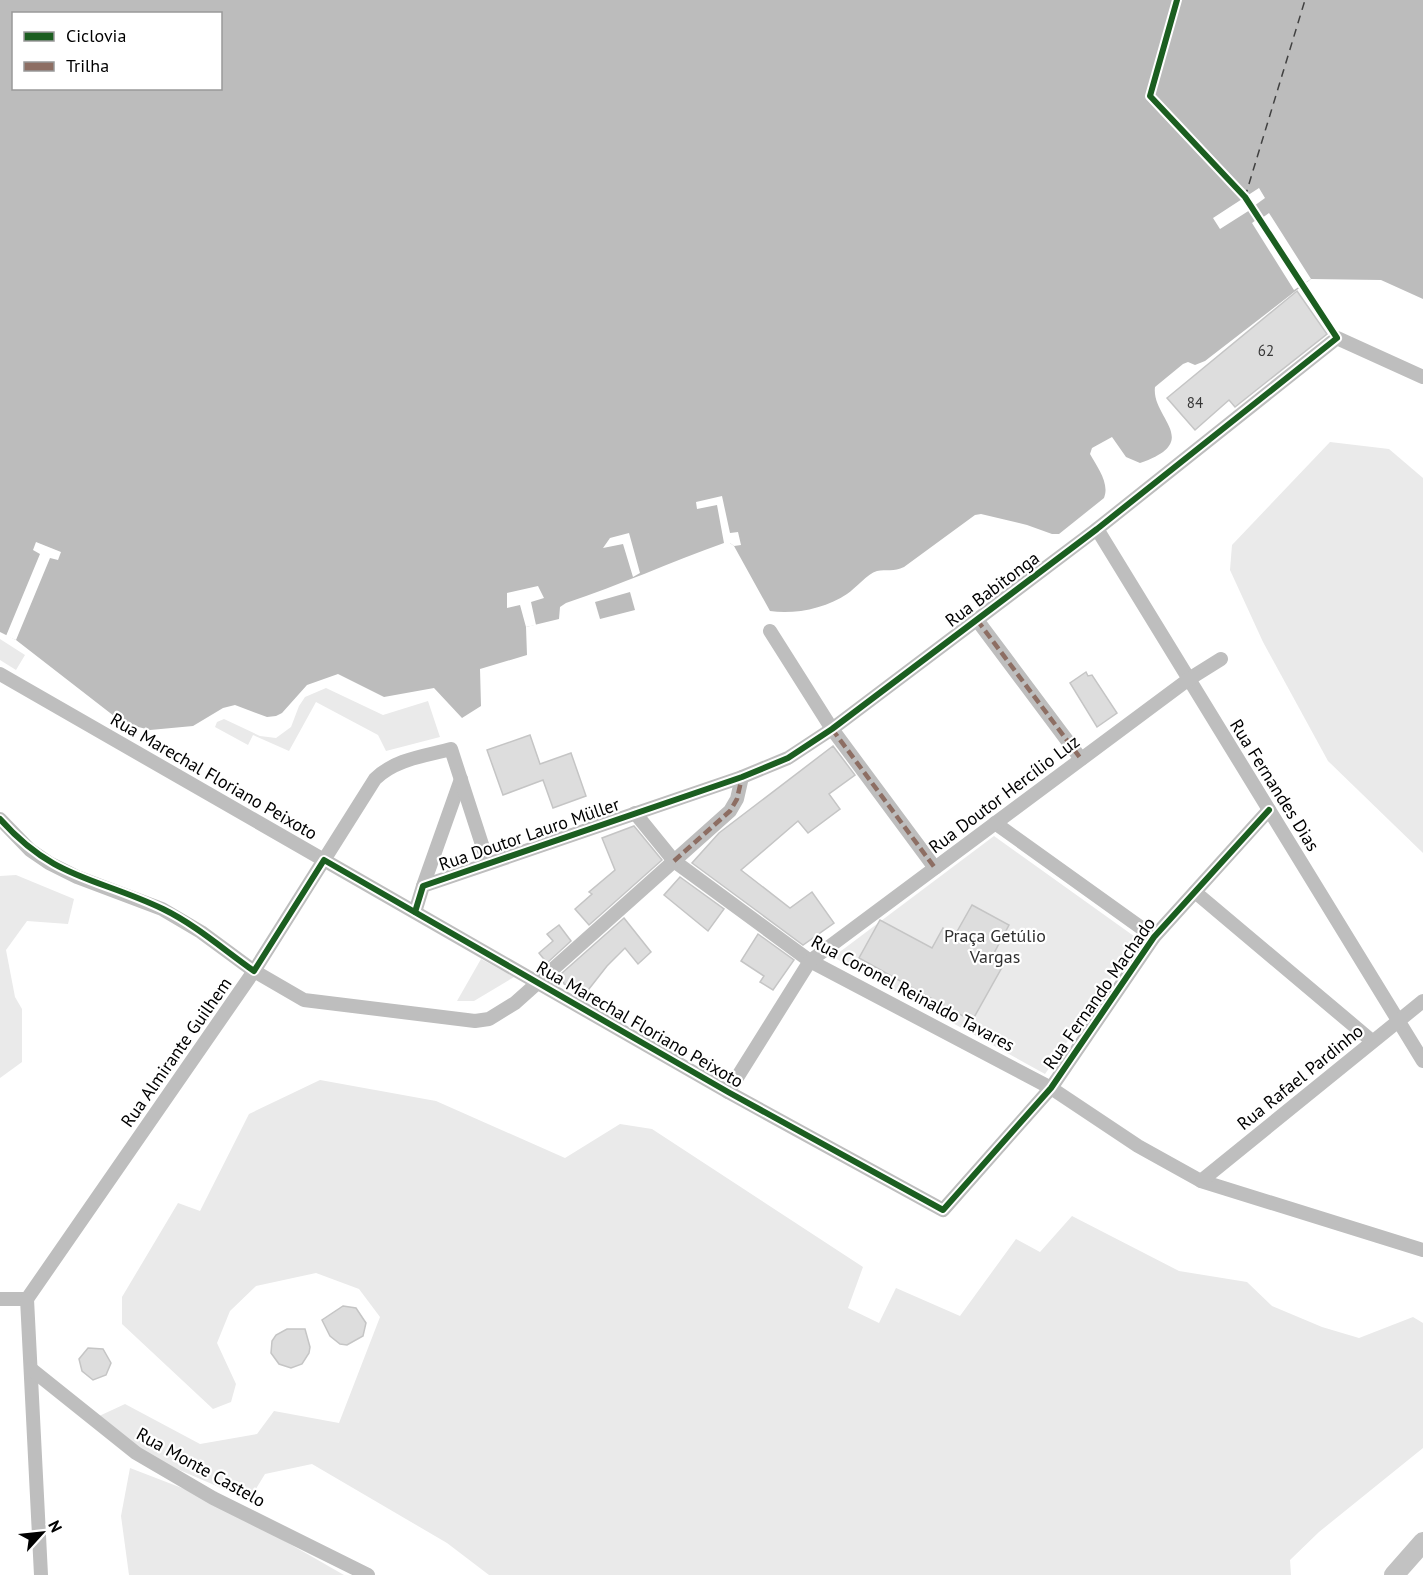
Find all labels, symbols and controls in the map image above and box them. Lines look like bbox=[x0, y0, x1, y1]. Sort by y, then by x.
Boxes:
legend bbox=[12, 12, 222, 90]
text: Ciclovia bbox=[66, 24, 126, 47]
text: Trilha bbox=[66, 54, 109, 77]
house number: 62 bbox=[1258, 341, 1274, 360]
house number: 84 bbox=[1187, 393, 1203, 412]
street label: Rua Babitonga bbox=[940, 546, 1044, 632]
street label: Rua Marechal Floriano Peixoto bbox=[107, 707, 321, 845]
street label: Rua Fernandes Dias bbox=[1225, 715, 1325, 855]
street label: Rua Doutor Hercílio Luz bbox=[924, 730, 1084, 858]
street label: Rua Doutor Lauro Müller bbox=[436, 792, 622, 876]
street label: Rua Fernando Machado bbox=[1038, 912, 1160, 1074]
park label: Praça Getúlio Vargas bbox=[944, 924, 1046, 968]
street label: Rua Coronel Reinaldo Tavares bbox=[807, 930, 1019, 1056]
street label: Rua Marechal Floriano Peixoto bbox=[533, 955, 747, 1093]
street label: Rua Almirante Guilhem bbox=[116, 973, 236, 1131]
street label: Rua Rafael Pardinho bbox=[1232, 1019, 1368, 1135]
street label: Rua Monte Castelo bbox=[132, 1422, 270, 1512]
north arrow bbox=[12, 1503, 72, 1563]
text: N bbox=[44, 1517, 67, 1535]

